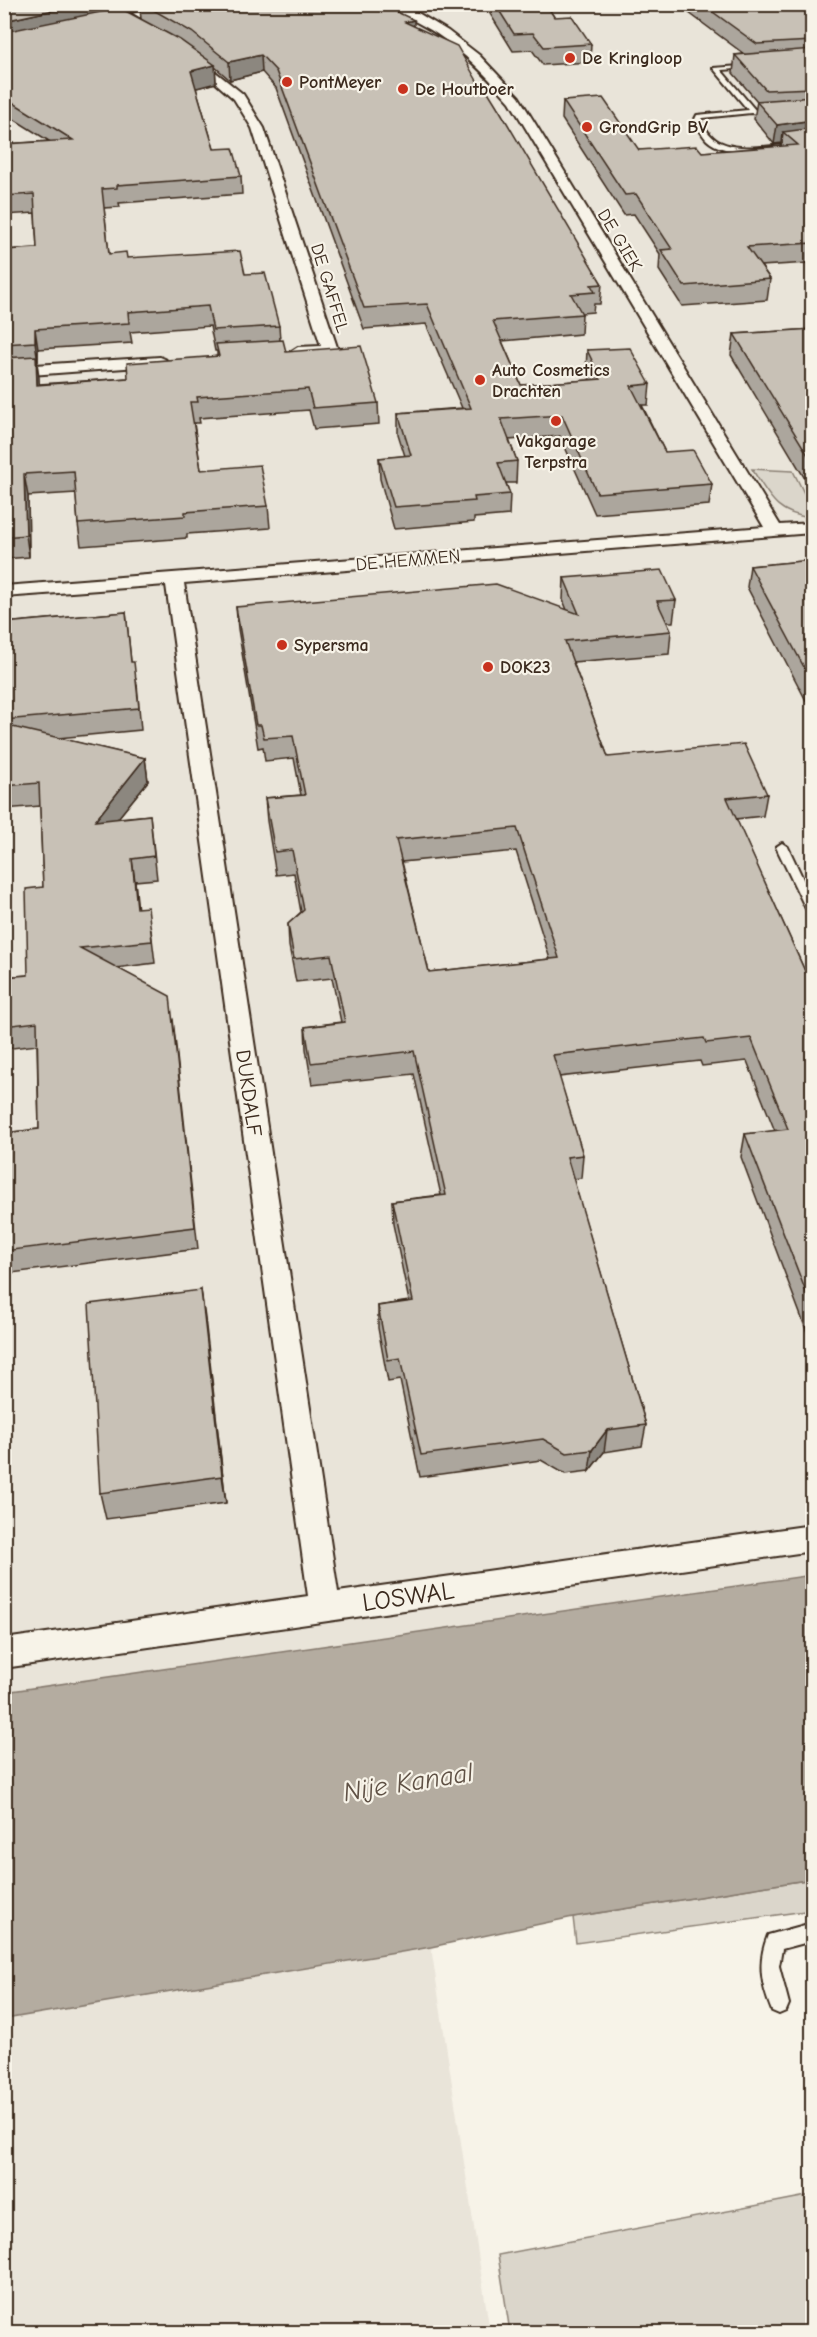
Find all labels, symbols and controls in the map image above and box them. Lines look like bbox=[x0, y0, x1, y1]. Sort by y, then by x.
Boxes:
place label: De Kringloop bbox=[582, 48, 682, 69]
marker: De Kringloop bbox=[563, 51, 577, 65]
place label: PontMeyer bbox=[299, 72, 382, 93]
marker: PontMeyer bbox=[280, 75, 294, 89]
place label: De Houtboer bbox=[415, 79, 514, 100]
marker: De Houtboer bbox=[396, 82, 410, 96]
place label: GrondGrip BV bbox=[599, 117, 708, 138]
marker: GrondGrip BV bbox=[580, 120, 594, 134]
street label: DE GIEK bbox=[593, 205, 646, 275]
street label: DE GAFFEL bbox=[306, 241, 353, 335]
place label: Auto Cosmetics Drachten bbox=[492, 360, 610, 402]
marker: Auto Cosmetics Drachten bbox=[473, 373, 487, 387]
marker: Vakgarage Terpstra bbox=[549, 414, 563, 428]
place label: Vakgarage Terpstra bbox=[516, 431, 596, 473]
street label: DE HEMMEN bbox=[355, 545, 461, 576]
place label: Sypersma bbox=[294, 635, 369, 656]
marker: Sypersma bbox=[275, 638, 289, 652]
place label: DOK23 bbox=[500, 657, 551, 678]
marker: DOK23 bbox=[481, 660, 495, 674]
street label: DUKDALF bbox=[231, 1048, 267, 1138]
street label: LOSWAL bbox=[360, 1576, 456, 1618]
water label: Nije Kanaal bbox=[341, 1757, 476, 1808]

